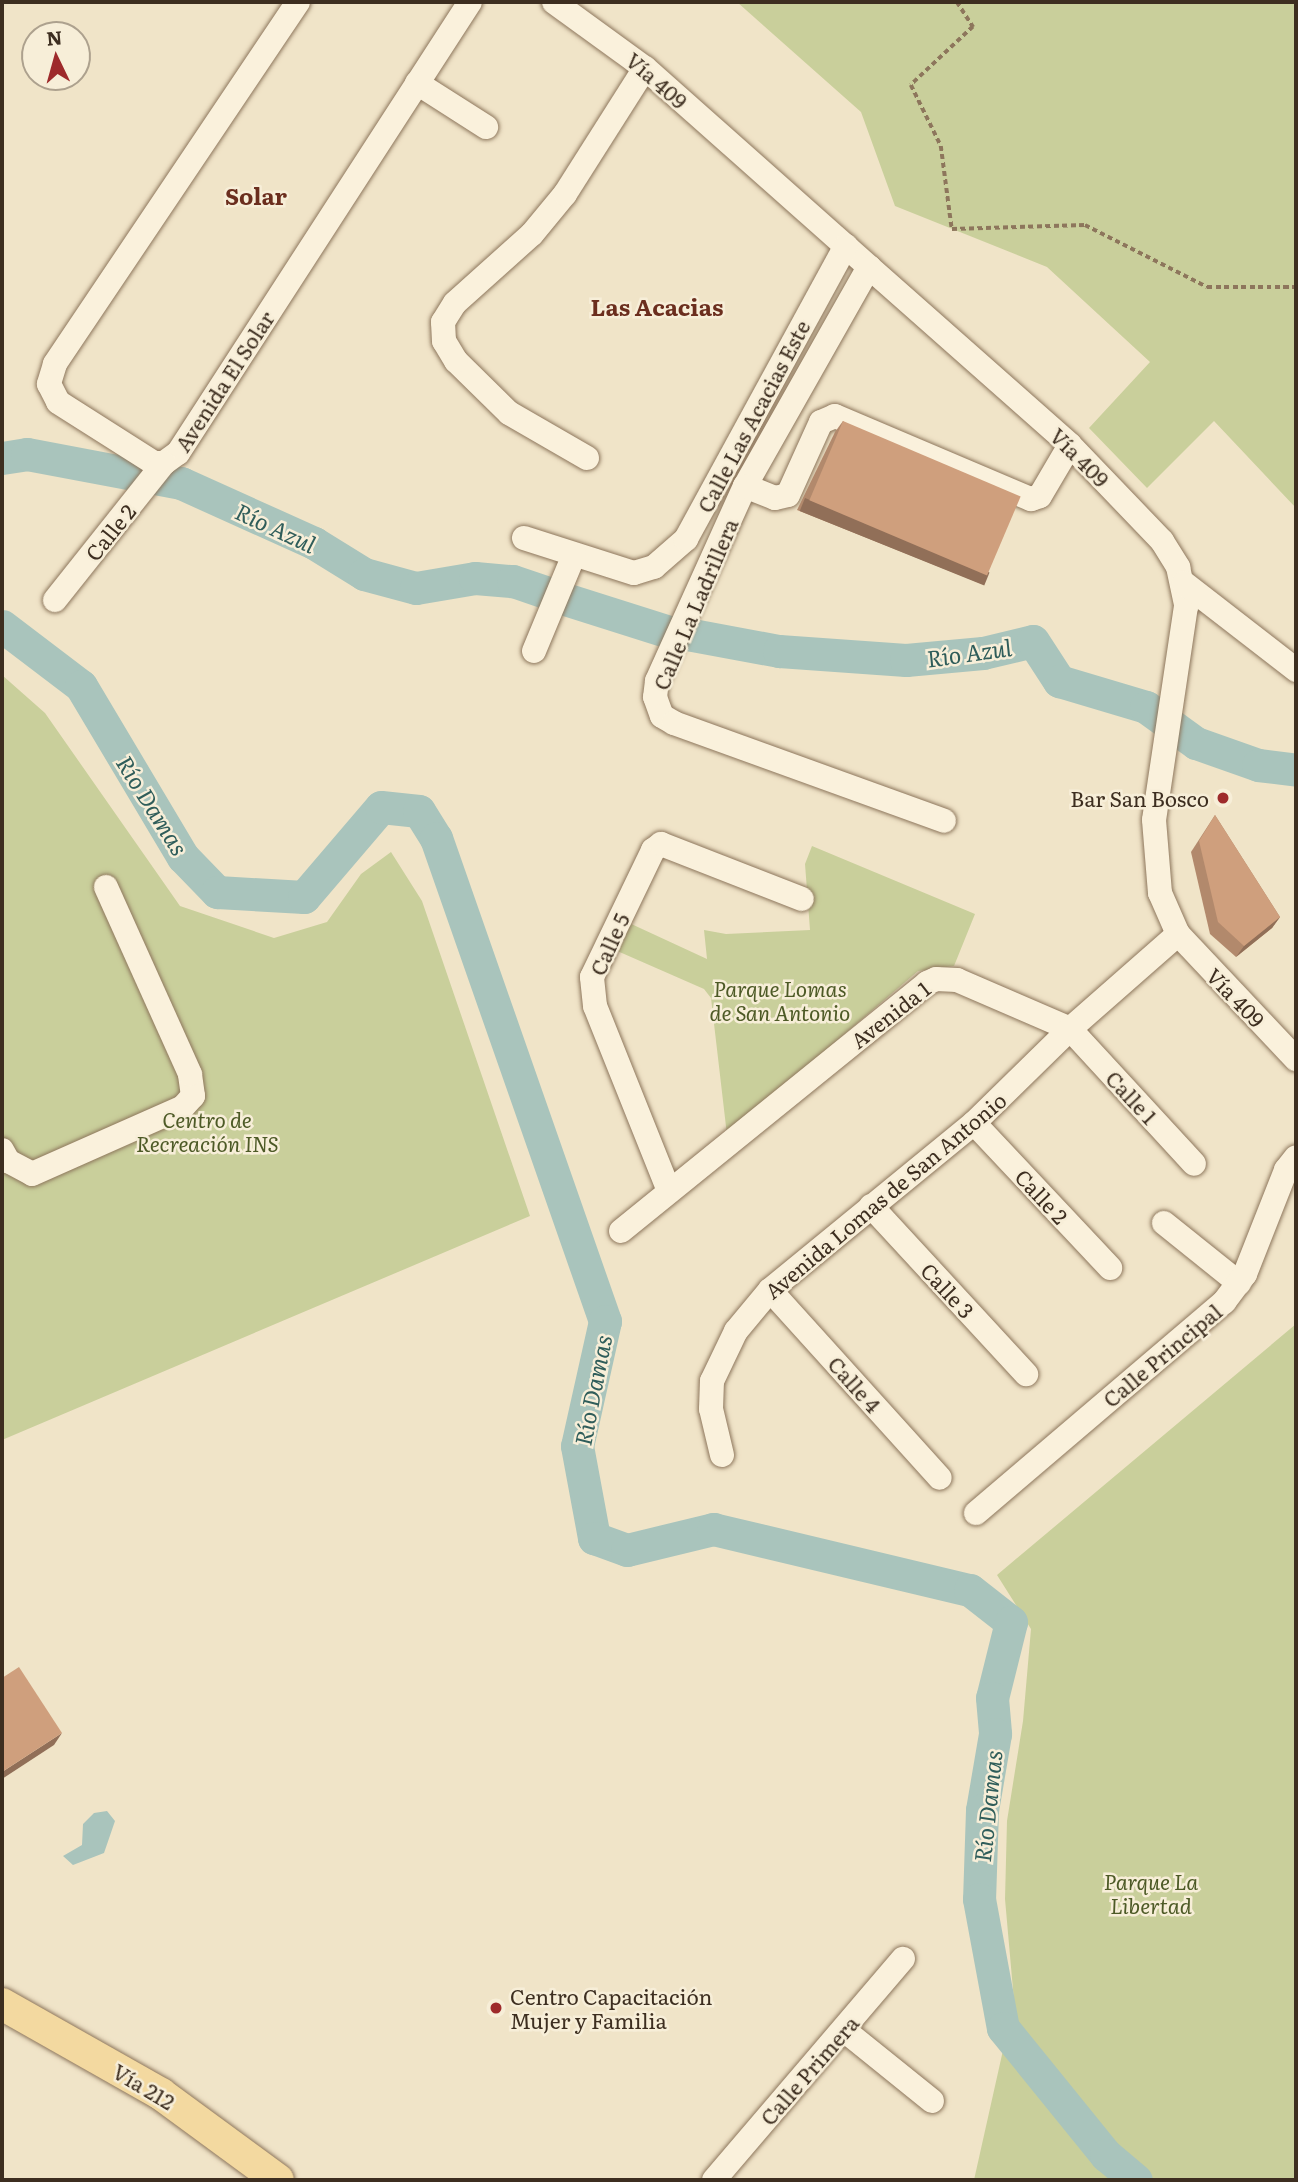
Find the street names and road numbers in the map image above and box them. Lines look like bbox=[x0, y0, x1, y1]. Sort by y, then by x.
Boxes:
street label: Vía 409 bbox=[621, 47, 693, 113]
street label: Avenida El Solar bbox=[169, 306, 279, 456]
street label: Calle Las Acacias Este bbox=[692, 316, 814, 516]
street label: Vía 409 bbox=[1045, 422, 1115, 492]
street label: Calle 2 bbox=[80, 499, 140, 565]
street label: Calle La Ladrillera bbox=[648, 515, 742, 693]
street label: Calle 5 bbox=[584, 909, 634, 979]
street label: Vía 409 bbox=[1202, 962, 1270, 1032]
street label: Avenida 1 bbox=[845, 975, 935, 1053]
street label: Calle 1 bbox=[1101, 1065, 1163, 1129]
street label: Avenida Lomas de San Antonio bbox=[759, 1087, 1011, 1303]
street label: Calle 2 bbox=[1010, 1163, 1074, 1229]
street label: Calle 3 bbox=[916, 1257, 980, 1323]
street label: Calle Principal bbox=[1098, 1298, 1226, 1412]
street label: Calle 4 bbox=[823, 1351, 887, 1417]
street label: Calle Primera bbox=[755, 2010, 863, 2130]
street label: Vía 212 bbox=[109, 2058, 179, 2114]

